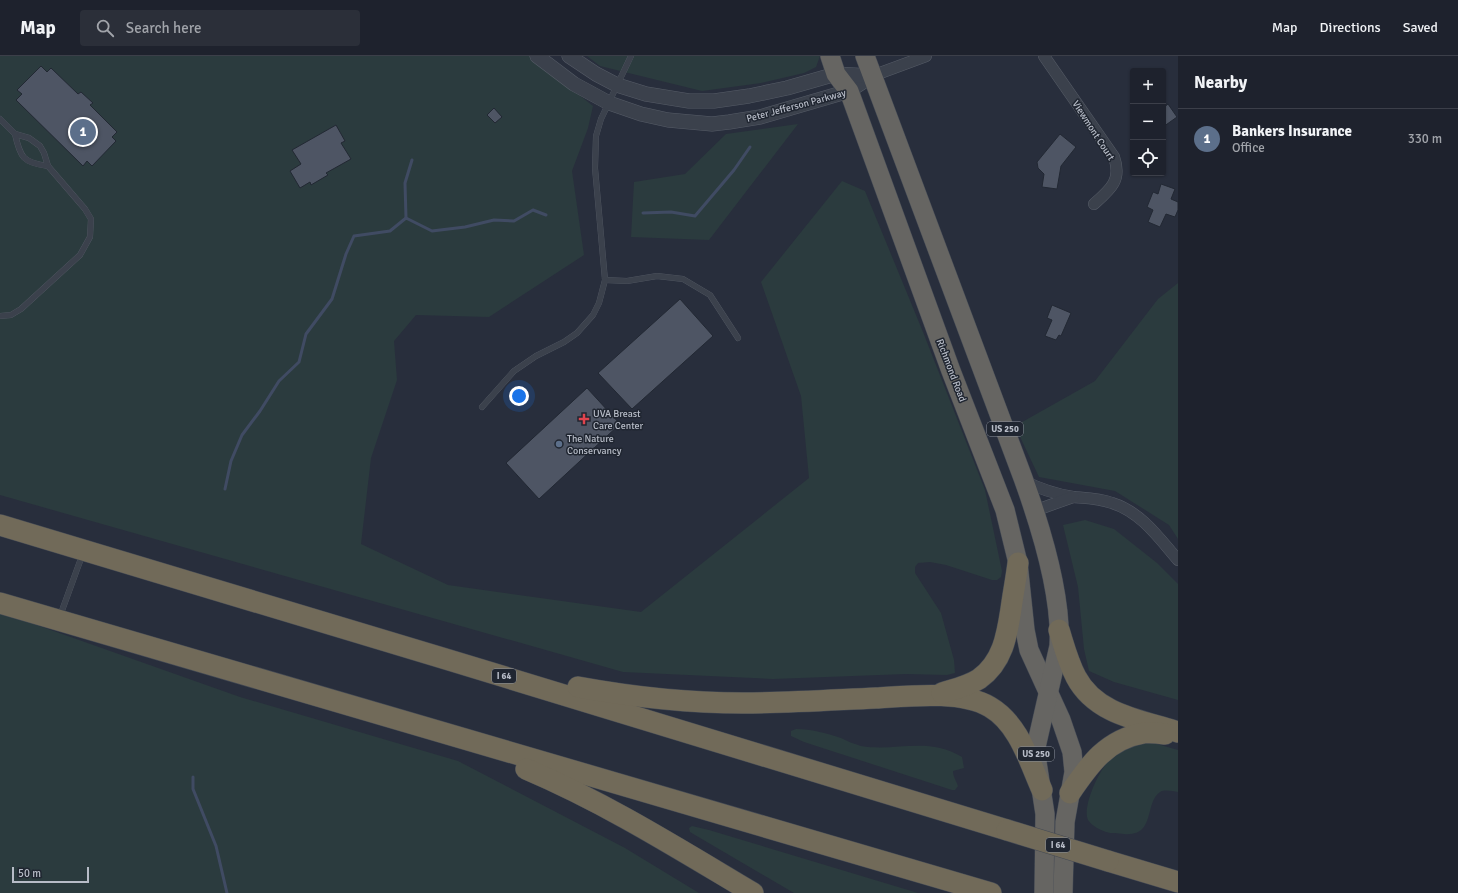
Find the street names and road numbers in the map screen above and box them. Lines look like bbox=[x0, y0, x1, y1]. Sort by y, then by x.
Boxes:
street label: Peter Jefferson Parkway bbox=[745, 87, 848, 125]
street label: Viewmont Court bbox=[1069, 98, 1117, 163]
street label: Richmond Road bbox=[934, 337, 969, 404]
road number: US 250 bbox=[987, 422, 1023, 436]
road number: I 64 bbox=[492, 669, 516, 683]
road number: US 250 bbox=[1018, 747, 1054, 761]
road number: I 64 bbox=[1046, 838, 1070, 852]

